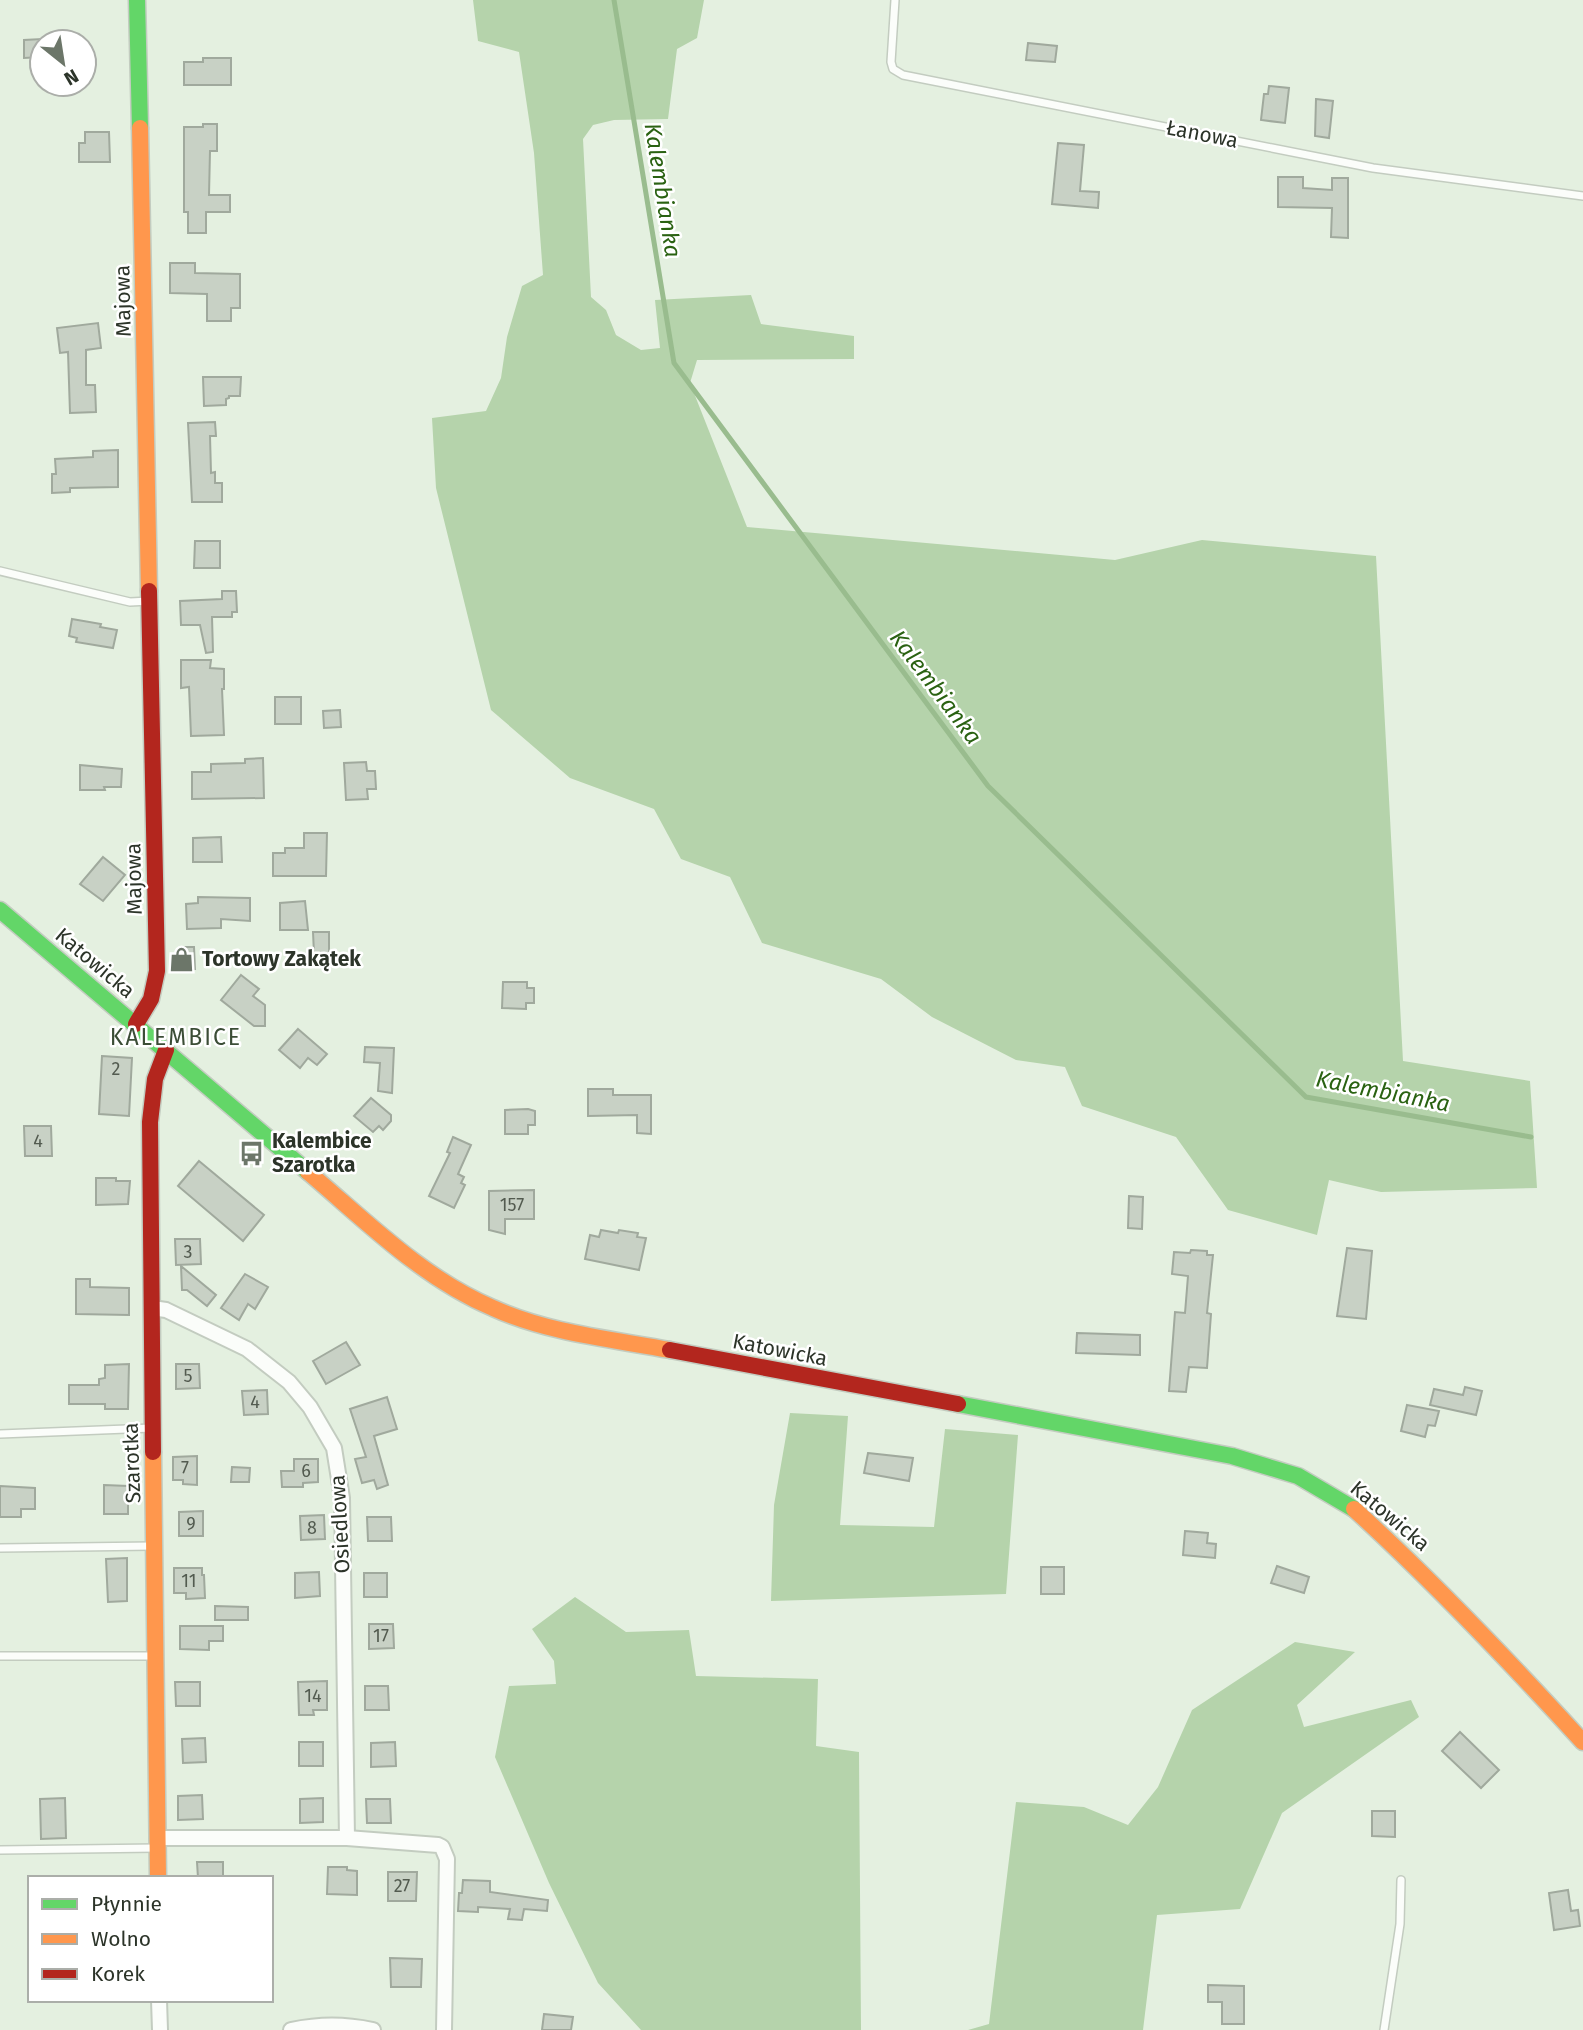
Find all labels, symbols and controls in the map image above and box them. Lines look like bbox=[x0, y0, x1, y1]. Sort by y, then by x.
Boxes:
north arrow bbox=[28, 28, 98, 98]
text: N bbox=[60, 64, 82, 90]
street label: Łanowa bbox=[1164, 114, 1240, 154]
water label: Kalembianka bbox=[639, 121, 687, 259]
street label: Majowa bbox=[109, 265, 137, 337]
water label: Kalembianka bbox=[884, 624, 988, 750]
street label: Majowa bbox=[120, 843, 148, 915]
street label: Katowicka bbox=[50, 922, 140, 1004]
shop icon: Tortowy Zakątek bbox=[168, 945, 196, 973]
place label: Tortowy Zakątek bbox=[202, 946, 361, 972]
district label: KALEMBICE bbox=[110, 1023, 242, 1051]
house number: 2 bbox=[112, 1058, 121, 1080]
water label: Kalembianka bbox=[1314, 1064, 1452, 1118]
place label: Kalembice Szarotka bbox=[272, 1128, 372, 1178]
house number: 4 bbox=[33, 1130, 43, 1152]
bus stop icon: Kalembice Szarotka bbox=[238, 1139, 266, 1167]
house number: 157 bbox=[500, 1194, 524, 1216]
house number: 3 bbox=[184, 1241, 192, 1263]
street label: Katowicka bbox=[730, 1328, 830, 1372]
house number: 5 bbox=[183, 1365, 193, 1387]
house number: 4 bbox=[250, 1391, 260, 1413]
street label: Szarotka bbox=[118, 1422, 146, 1504]
house number: 7 bbox=[181, 1457, 189, 1479]
house number: 6 bbox=[301, 1460, 311, 1482]
street label: Osiedlowa bbox=[324, 1474, 356, 1574]
street label: Katowicka bbox=[1345, 1475, 1435, 1557]
house number: 9 bbox=[186, 1513, 196, 1535]
house number: 8 bbox=[307, 1517, 317, 1539]
house number: 11 bbox=[181, 1570, 197, 1592]
house number: 17 bbox=[373, 1625, 389, 1647]
house number: 14 bbox=[304, 1685, 322, 1707]
house number: 27 bbox=[394, 1875, 410, 1897]
legend bbox=[28, 1876, 273, 2002]
text: Płynnie bbox=[91, 1891, 162, 1917]
text: Wolno bbox=[91, 1926, 151, 1952]
text: Korek bbox=[91, 1961, 145, 1987]

